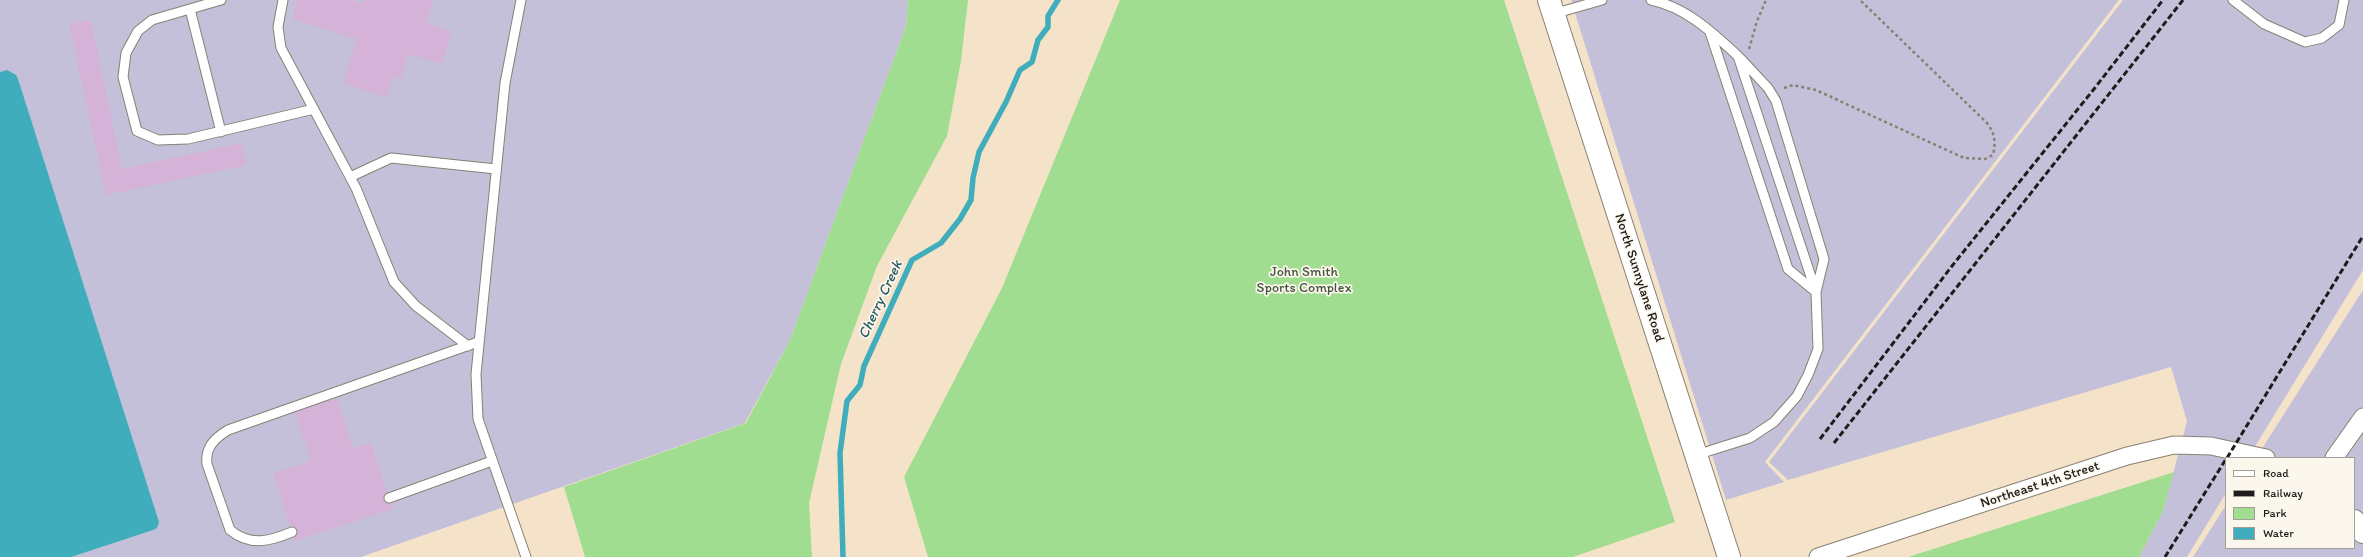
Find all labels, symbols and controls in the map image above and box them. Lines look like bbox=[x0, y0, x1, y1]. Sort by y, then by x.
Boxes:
street label: North Sunnylane Road bbox=[1610, 212, 1668, 344]
water label: Cherry Creek bbox=[855, 258, 907, 342]
park label: John Smith Sports Complex bbox=[1257, 264, 1351, 296]
legend bbox=[2225, 457, 2355, 549]
street label: Northeast 4th Street bbox=[1978, 458, 2102, 512]
text: Road bbox=[2263, 466, 2289, 480]
text: Railway bbox=[2263, 486, 2303, 500]
text: Park bbox=[2263, 506, 2287, 520]
text: Water bbox=[2263, 526, 2294, 540]

